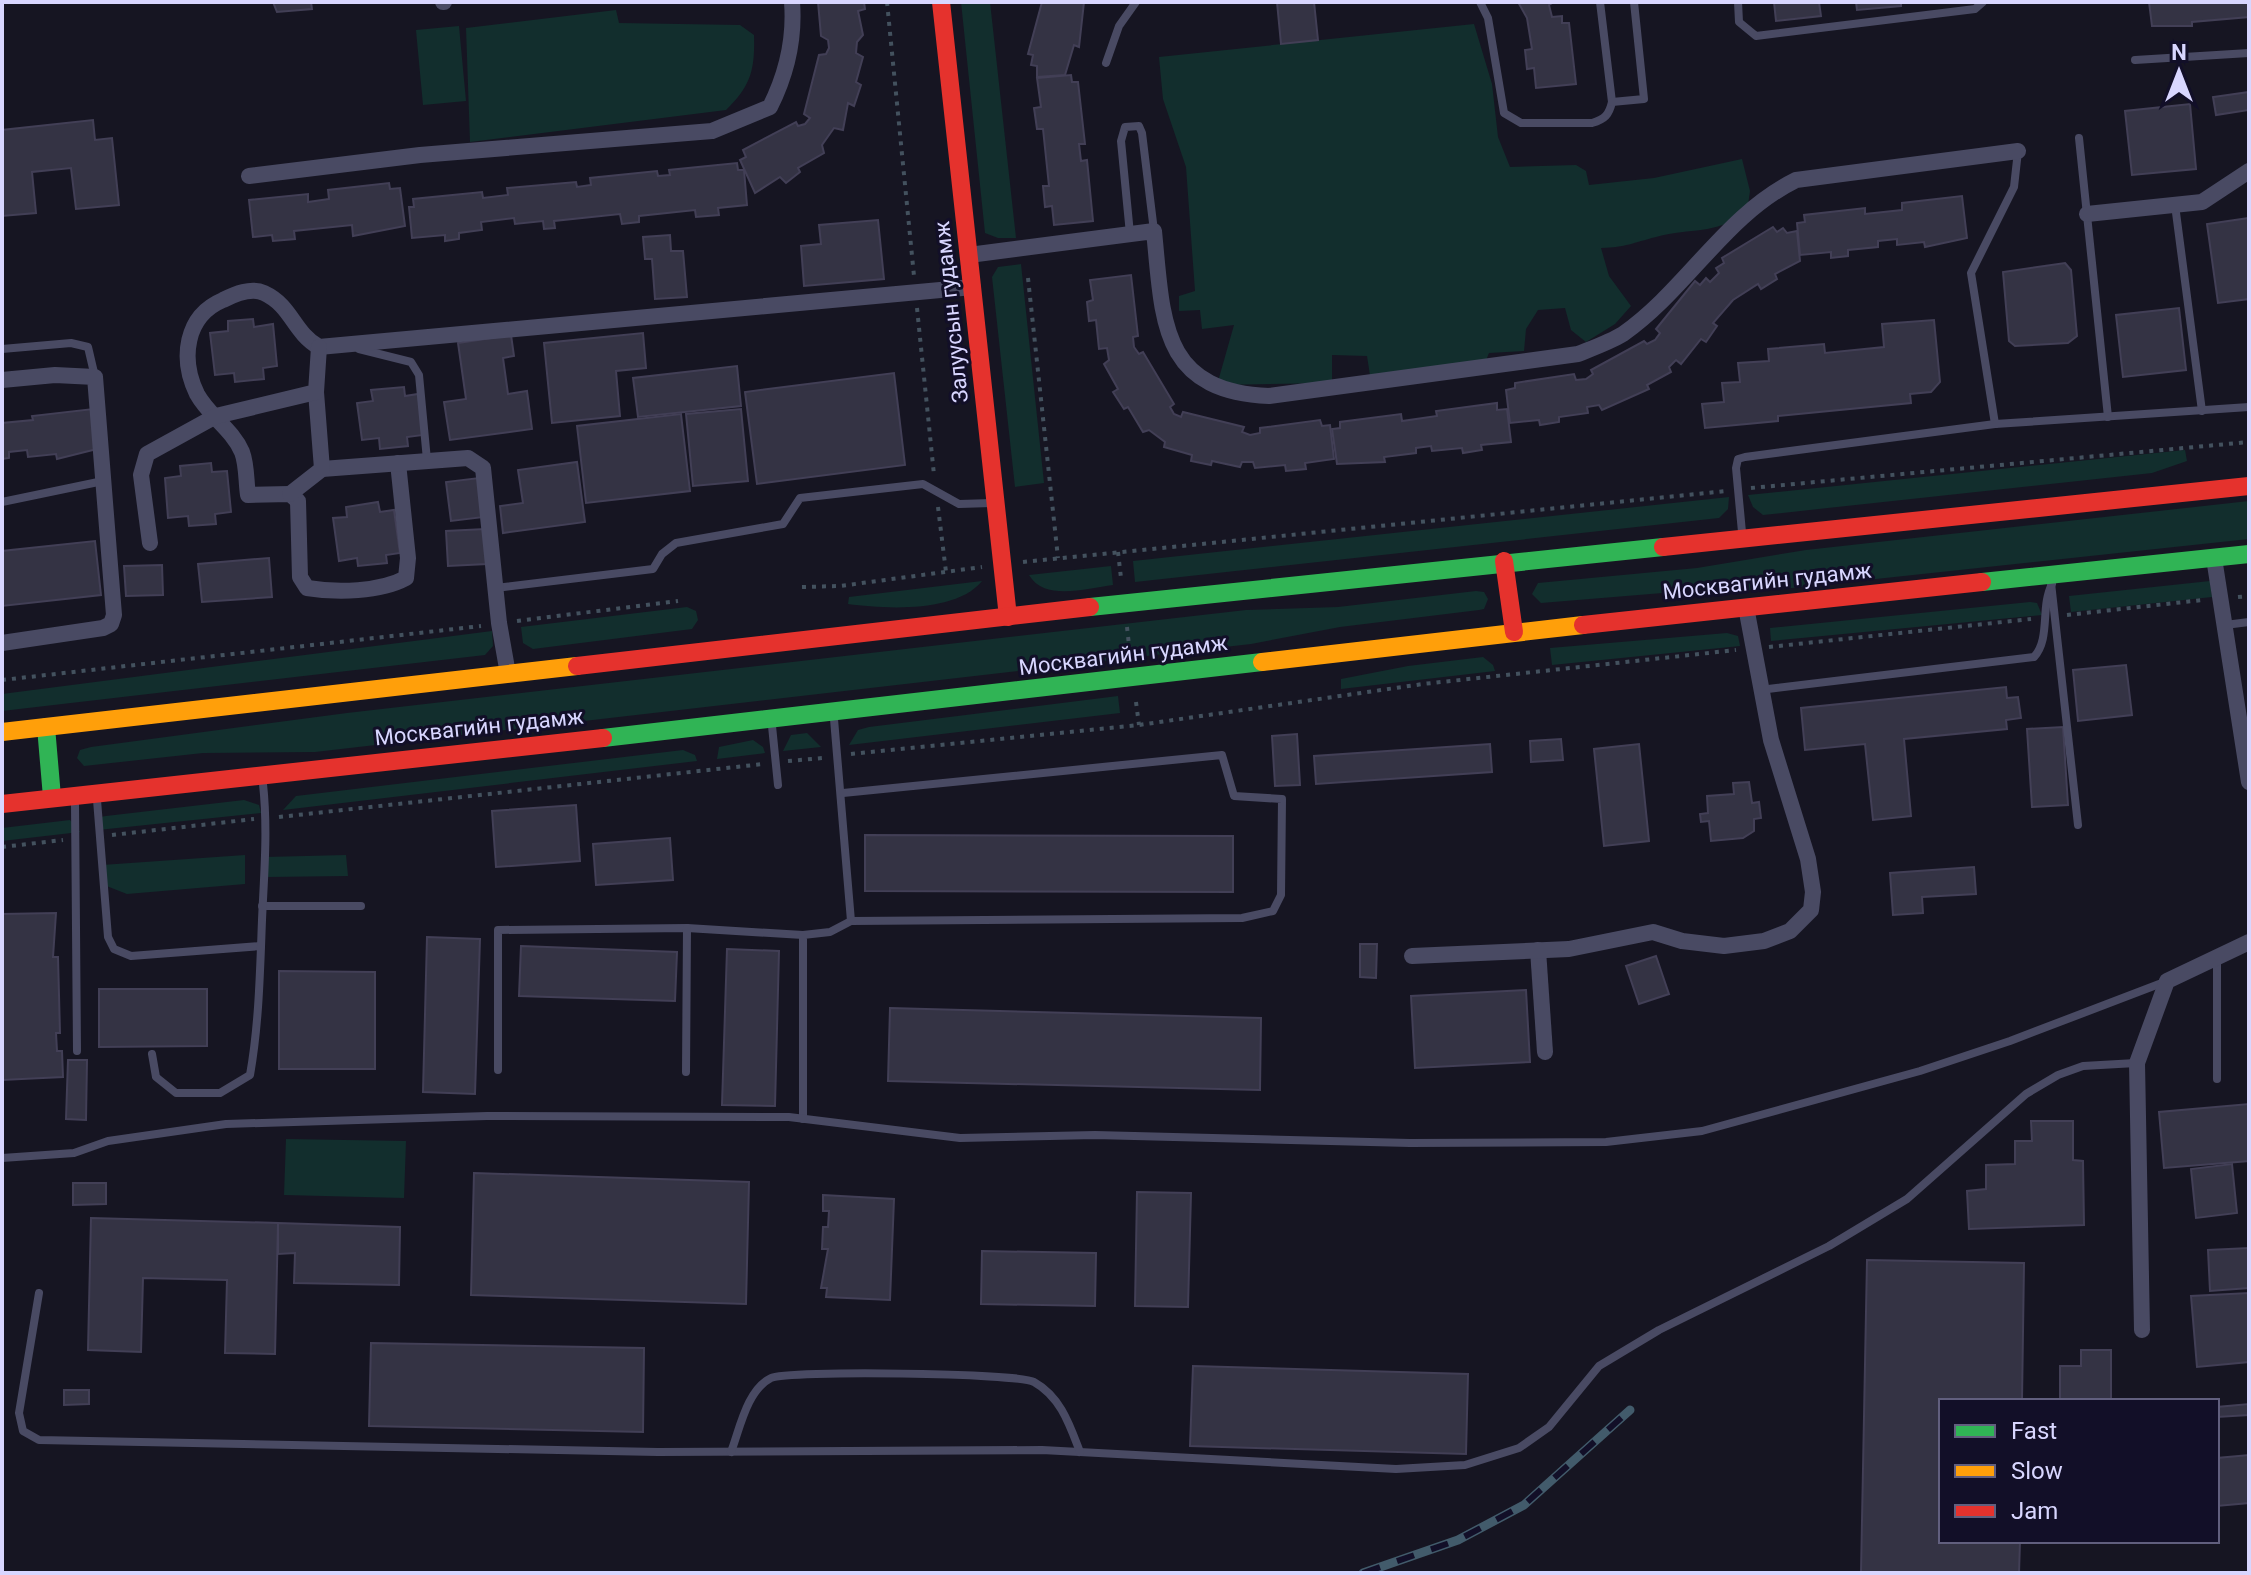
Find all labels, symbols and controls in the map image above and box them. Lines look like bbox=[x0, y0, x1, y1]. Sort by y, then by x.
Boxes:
north arrow bbox=[2139, 32, 2219, 112]
text: N bbox=[2171, 40, 2187, 65]
street label: Залуусын гудамж bbox=[929, 220, 973, 404]
street label: Москвагийн гудамж bbox=[1661, 558, 1873, 604]
street label: Москвагийн гудамж bbox=[1017, 630, 1229, 680]
street label: Москвагийн гудамж bbox=[373, 704, 585, 750]
legend bbox=[1939, 1399, 2219, 1543]
text: Fast bbox=[2011, 1417, 2057, 1445]
text: Slow bbox=[2011, 1457, 2063, 1485]
text: Jam bbox=[2011, 1497, 2058, 1525]

